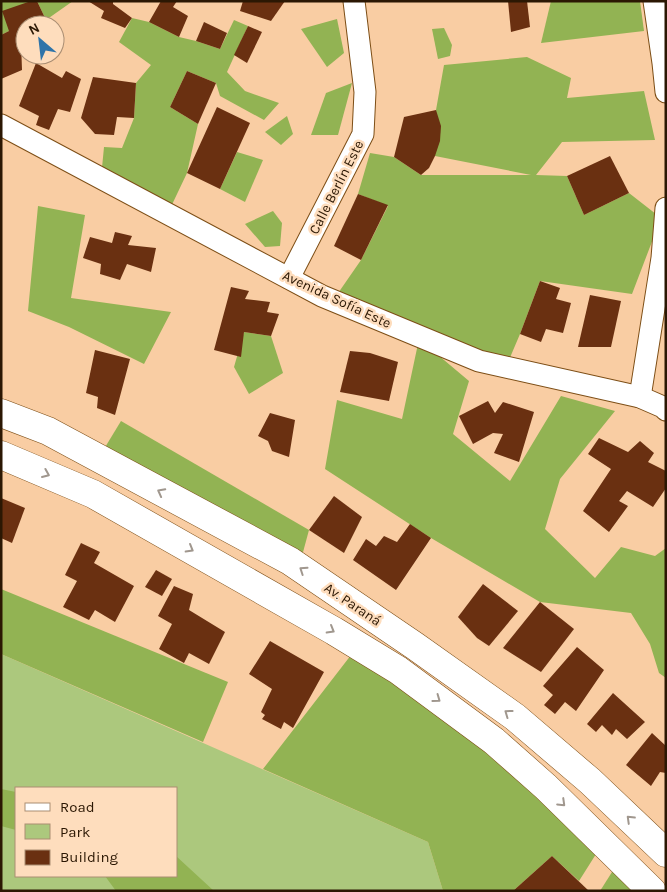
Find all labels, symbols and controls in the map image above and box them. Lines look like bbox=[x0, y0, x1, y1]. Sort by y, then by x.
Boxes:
north arrow bbox=[15, 15, 65, 65]
text: N bbox=[26, 19, 43, 39]
street label: Calle Berlín Este bbox=[305, 137, 367, 237]
street label: Avenida Sofía Este bbox=[280, 267, 394, 332]
one-way arrow bbox=[41, 467, 50, 478]
one-way arrow bbox=[157, 488, 166, 498]
one-way arrow bbox=[185, 543, 194, 553]
one-way arrow bbox=[299, 567, 309, 576]
street label: Av. Paraná bbox=[321, 579, 384, 630]
one-way arrow bbox=[326, 623, 335, 633]
one-way arrow bbox=[431, 693, 441, 702]
one-way arrow bbox=[505, 710, 514, 718]
legend bbox=[15, 787, 178, 877]
one-way arrow bbox=[556, 797, 565, 806]
text: Road bbox=[60, 798, 95, 816]
one-way arrow bbox=[627, 816, 636, 825]
text: Park bbox=[60, 823, 90, 841]
text: Building bbox=[60, 848, 118, 866]

